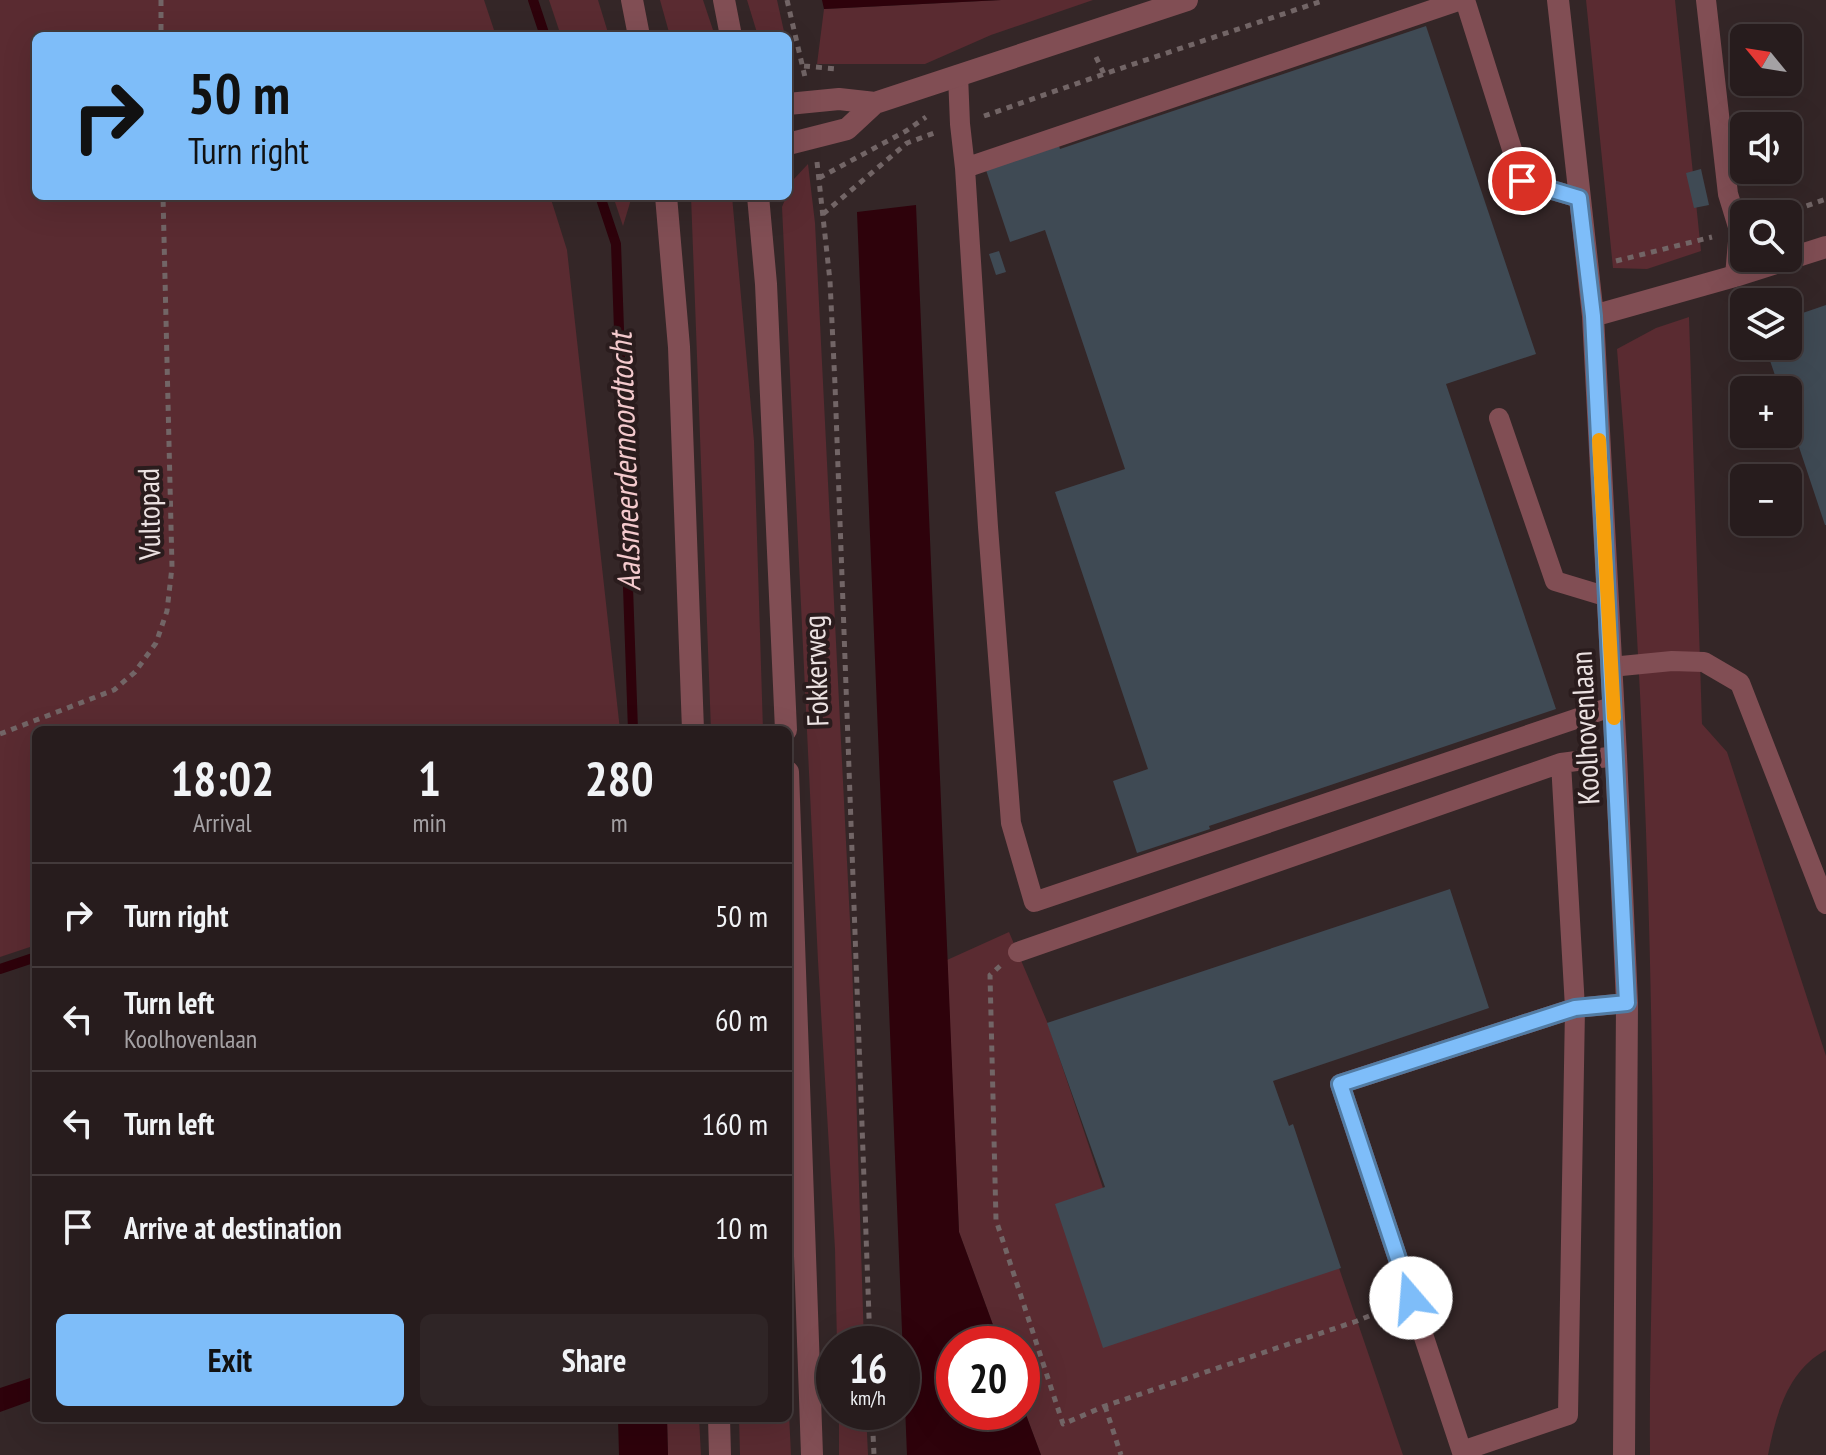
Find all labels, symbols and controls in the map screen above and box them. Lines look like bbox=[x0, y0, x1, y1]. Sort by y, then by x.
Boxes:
north arrow bbox=[1730, 24, 1802, 96]
map controls bbox=[1730, 24, 1802, 536]
text: 50 m bbox=[188, 57, 290, 129]
icon: right bbox=[56, 64, 160, 168]
button: sound bbox=[1730, 112, 1802, 184]
text: Turn right bbox=[188, 127, 309, 174]
pin bbox=[1488, 147, 1556, 215]
icon: arrive bbox=[1500, 159, 1544, 203]
button: search bbox=[1730, 200, 1802, 272]
button: layers bbox=[1730, 288, 1802, 360]
water label: Aalsmeerdernoordtocht bbox=[598, 329, 650, 592]
button: + bbox=[1730, 376, 1802, 448]
button: − bbox=[1730, 464, 1802, 536]
street label: Vultopad bbox=[128, 468, 168, 561]
street label: Fokkerweg bbox=[794, 615, 836, 727]
street label: Koolhovenlaan bbox=[1561, 650, 1607, 806]
text: 18:02 bbox=[170, 747, 274, 809]
text: 1 bbox=[418, 747, 441, 809]
text: 280 bbox=[585, 747, 654, 809]
text: Arrival bbox=[193, 806, 252, 839]
text: min bbox=[412, 806, 446, 839]
text: m bbox=[611, 806, 628, 839]
icon: right bbox=[56, 893, 100, 937]
text: Turn right bbox=[124, 896, 228, 935]
text: 50 m bbox=[715, 896, 768, 935]
text: Turn left bbox=[124, 983, 214, 1022]
icon: left bbox=[56, 997, 100, 1041]
text: 60 m bbox=[715, 1000, 768, 1039]
text: Koolhovenlaan bbox=[124, 1022, 257, 1055]
icon: left bbox=[56, 1101, 100, 1145]
text: Turn left bbox=[124, 1104, 214, 1143]
text: 160 m bbox=[702, 1104, 768, 1143]
icon: arrive bbox=[56, 1205, 100, 1249]
text: Arrive at destination bbox=[124, 1208, 342, 1247]
text: 10 m bbox=[715, 1208, 768, 1247]
position arrow bbox=[1369, 1256, 1453, 1340]
button: Exit bbox=[56, 1314, 404, 1406]
button: Share bbox=[420, 1314, 768, 1406]
speed limit sign: 20 bbox=[936, 1326, 1040, 1430]
text: 16 bbox=[849, 1342, 887, 1394]
text: km/h bbox=[850, 1385, 886, 1411]

